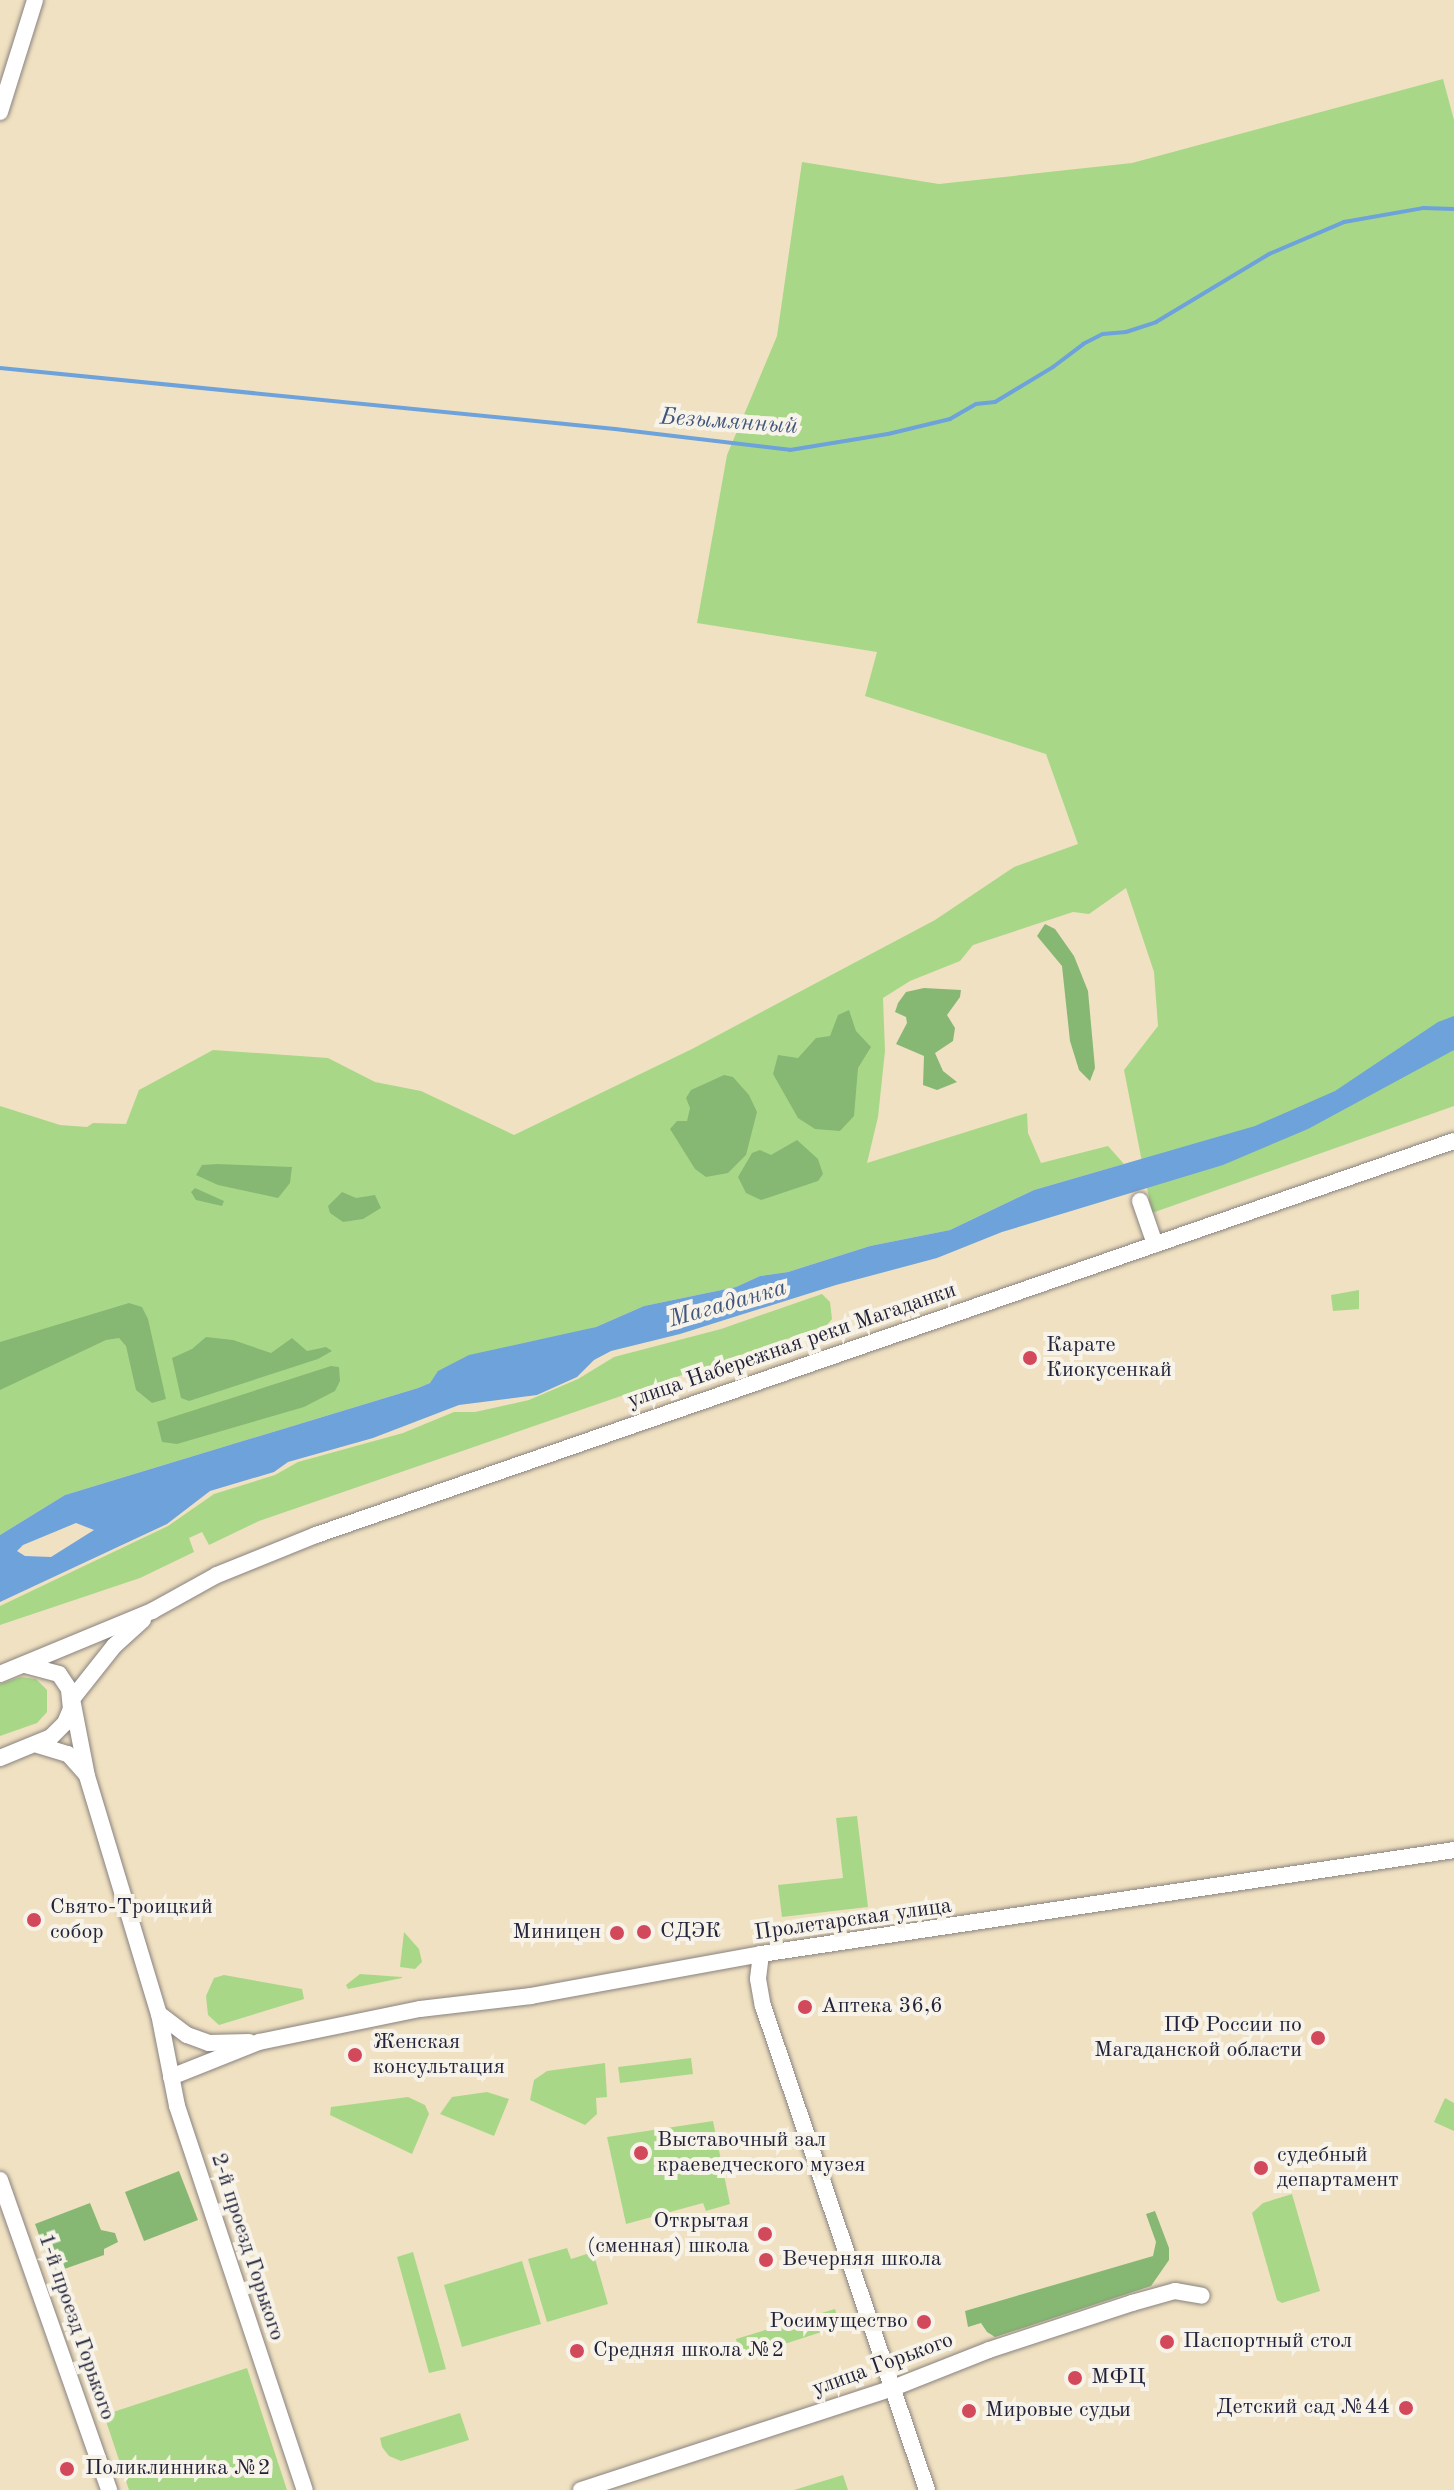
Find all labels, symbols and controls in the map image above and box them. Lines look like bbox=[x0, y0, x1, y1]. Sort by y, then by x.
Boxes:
water label: Безымянный bbox=[659, 404, 799, 442]
water label: Магаданка bbox=[666, 1274, 790, 1336]
street label: улица Набережная реки Магаданки bbox=[624, 1277, 960, 1415]
place label: Карате Киокусенкай bbox=[1046, 1332, 1172, 1384]
marker: Карате Киокусенкай bbox=[1021, 1349, 1039, 1367]
street label: Пролетарская улица bbox=[753, 1893, 953, 1947]
place label: Свято-Троицкий собор bbox=[50, 1894, 213, 1946]
marker: Свято-Троицкий собор bbox=[25, 1911, 43, 1929]
place label: СДЭК bbox=[660, 1919, 721, 1945]
place label: Миницен bbox=[513, 1920, 601, 1946]
marker: СДЭК bbox=[635, 1923, 653, 1941]
marker: Миницен bbox=[608, 1924, 626, 1942]
place label: Аптека 36,6 bbox=[821, 1994, 943, 2020]
marker: Аптека 36,6 bbox=[796, 1998, 814, 2016]
place label: ПФ России по Магаданской области bbox=[1094, 2012, 1302, 2064]
place label: Женская консультация bbox=[373, 2029, 505, 2080]
marker: ПФ России по Магаданской области bbox=[1309, 2029, 1327, 2047]
marker: Женская консультация bbox=[344, 2044, 366, 2066]
place label: Выставочный зал краеведческого музея bbox=[657, 2127, 866, 2178]
place label: судебный департамент bbox=[1277, 2142, 1399, 2194]
marker: Выставочный зал краеведческого музея bbox=[632, 2144, 650, 2162]
street label: 2-й проезд Горького bbox=[204, 2150, 290, 2344]
marker: судебный департамент bbox=[1252, 2159, 1270, 2177]
place label: Открытая (сменная) школа bbox=[587, 2208, 749, 2260]
marker: Открытая (сменная) школа bbox=[756, 2225, 774, 2243]
street label: 1-й проезд Горького bbox=[32, 2230, 120, 2424]
place label: Вечерняя школа bbox=[782, 2247, 942, 2273]
marker: Вечерняя школа bbox=[757, 2251, 775, 2269]
place label: Росимущество bbox=[769, 2309, 908, 2335]
marker: Росимущество bbox=[915, 2313, 933, 2331]
street label: улица Горького bbox=[809, 2327, 957, 2403]
place label: Паспортный стол bbox=[1183, 2329, 1352, 2355]
marker: Паспортный стол bbox=[1158, 2333, 1176, 2351]
place label: Средняя школа №2 bbox=[593, 2338, 784, 2364]
marker: Средняя школа №2 bbox=[568, 2342, 586, 2360]
place label: МФЦ bbox=[1091, 2365, 1146, 2391]
marker: МФЦ bbox=[1066, 2369, 1084, 2387]
place label: Детский сад №44 bbox=[1216, 2395, 1390, 2421]
place label: Мировые судьи bbox=[985, 2398, 1131, 2424]
marker: Детский сад №44 bbox=[1397, 2399, 1415, 2417]
marker: Мировые судьи bbox=[960, 2402, 978, 2420]
place label: Поликлинника №2 bbox=[85, 2456, 270, 2482]
marker: Поликлинника №2 bbox=[56, 2458, 78, 2480]

